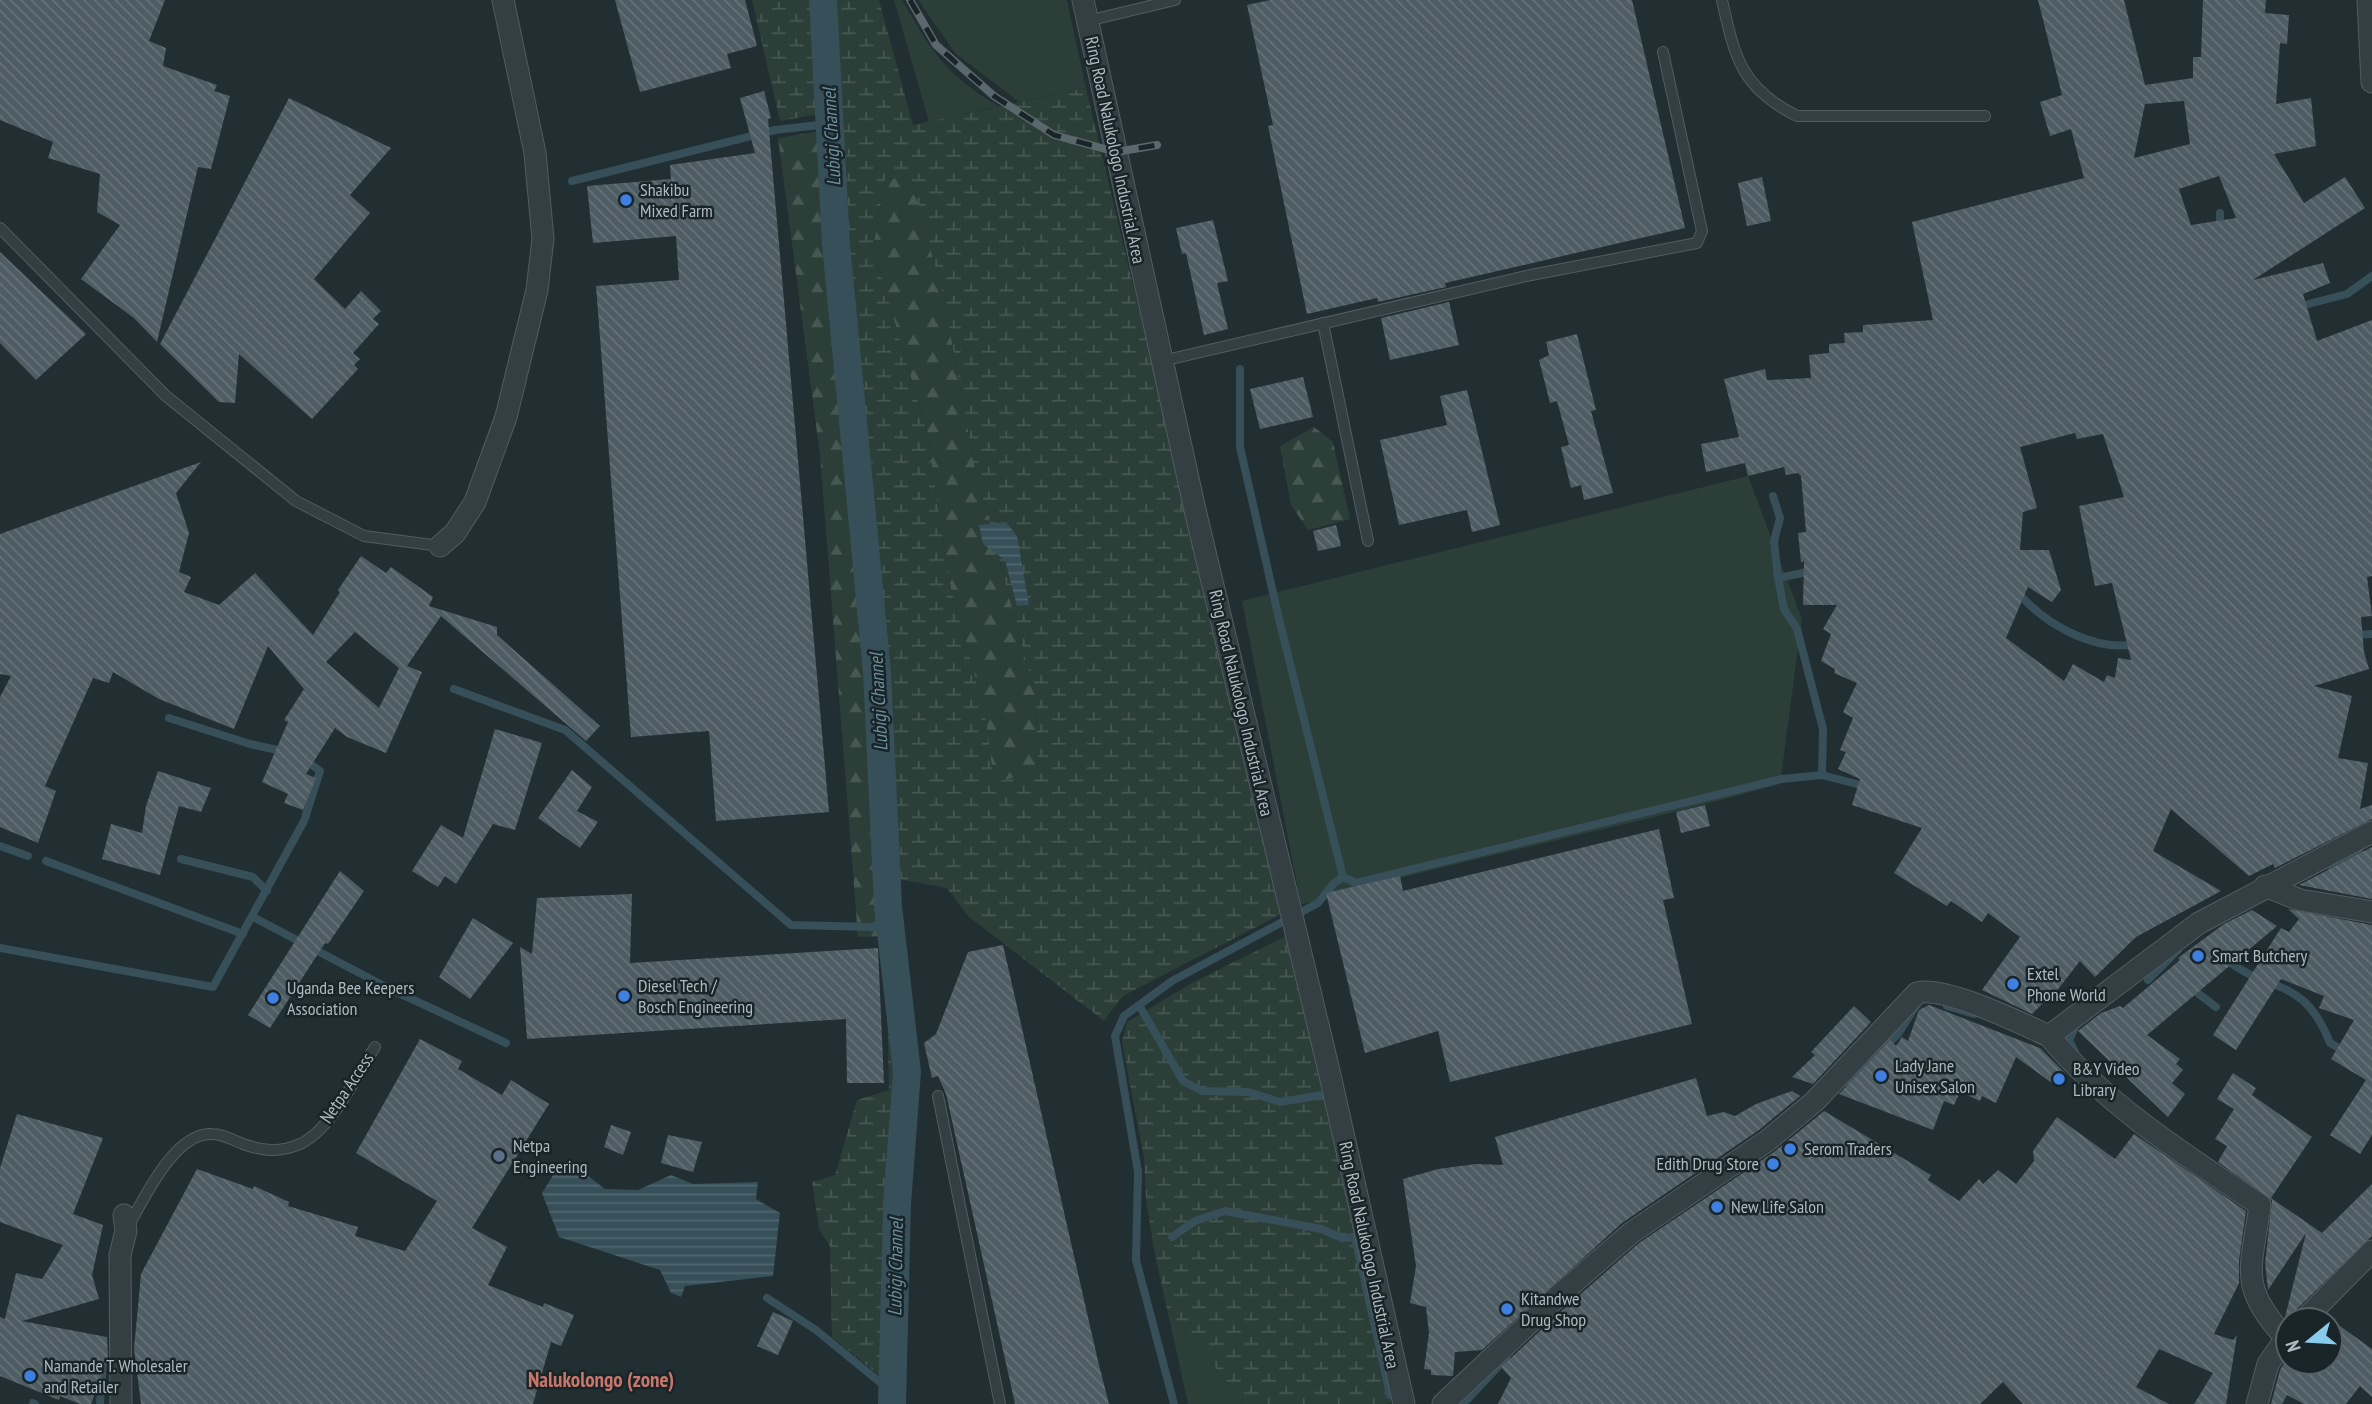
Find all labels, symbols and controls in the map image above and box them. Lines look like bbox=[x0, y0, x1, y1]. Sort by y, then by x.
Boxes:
street label: Ring Road Nalukologo Industrial Area bbox=[1080, 34, 1151, 266]
water label: Lubigi Channel bbox=[816, 86, 846, 187]
place label: Shakibu Mixed Farm bbox=[640, 178, 713, 222]
marker: Shakibu Mixed Farm bbox=[618, 192, 634, 208]
street label: Ring Road Nalukologo Industrial Area bbox=[1204, 587, 1279, 818]
water label: Lubigi Channel bbox=[863, 651, 893, 752]
place label: Smart Butchery bbox=[2212, 944, 2308, 967]
marker: Smart Butchery bbox=[2190, 948, 2206, 964]
place label: Extel Phone World bbox=[2027, 962, 2106, 1006]
place label: Diesel Tech / Bosch Engineering bbox=[638, 974, 753, 1018]
place label: Uganda Bee Keepers Association bbox=[287, 976, 414, 1020]
marker: Extel Phone World bbox=[2005, 976, 2021, 992]
marker: Diesel Tech / Bosch Engineering bbox=[616, 988, 632, 1004]
marker: Uganda Bee Keepers Association bbox=[265, 990, 281, 1006]
street label: Netpa Access bbox=[315, 1048, 379, 1128]
place label: Lady Jane Unisex Salon bbox=[1895, 1054, 1975, 1098]
place label: B&Y Video Library bbox=[2073, 1057, 2140, 1101]
marker: Lady Jane Unisex Salon bbox=[1873, 1068, 1889, 1084]
marker: B&Y Video Library bbox=[2051, 1071, 2067, 1087]
place label: Netpa Engineering bbox=[513, 1134, 587, 1178]
place label: Serom Traders bbox=[1804, 1137, 1892, 1160]
street label: Ring Road Nalukologo Industrial Area bbox=[1334, 1139, 1405, 1371]
marker: Serom Traders bbox=[1782, 1141, 1798, 1157]
marker: Netpa Engineering bbox=[491, 1148, 507, 1164]
place label: Edith Drug Store bbox=[1656, 1152, 1759, 1175]
marker: Edith Drug Store bbox=[1765, 1156, 1781, 1172]
place label: New Life Salon bbox=[1731, 1195, 1824, 1218]
marker: New Life Salon bbox=[1709, 1199, 1725, 1215]
water label: Lubigi Channel bbox=[882, 1216, 908, 1316]
place label: Kitandwe Drug Shop bbox=[1521, 1287, 1586, 1331]
marker: Kitandwe Drug Shop bbox=[1499, 1301, 1515, 1317]
north arrow bbox=[2274, 1306, 2344, 1376]
text: N bbox=[2280, 1338, 2306, 1355]
place label: Namande T. Wholesaler and Retailer bbox=[44, 1354, 188, 1398]
district label: Nalukolongo (zone) bbox=[528, 1366, 674, 1393]
marker: Namande T. Wholesaler and Retailer bbox=[22, 1368, 38, 1384]

